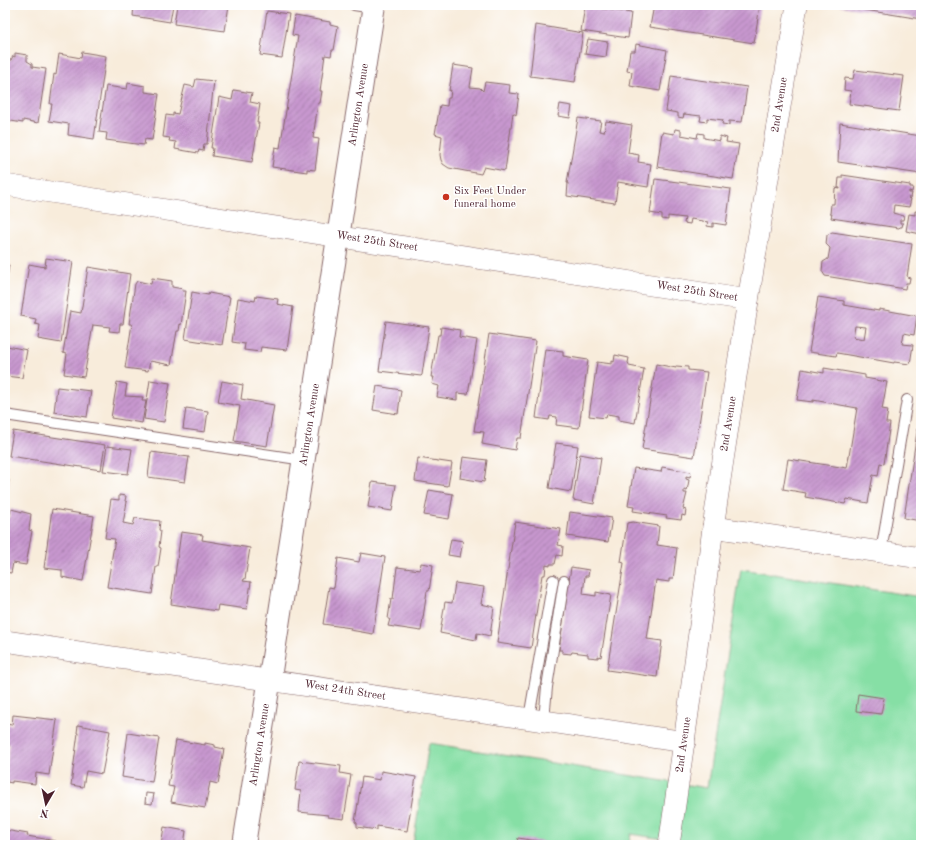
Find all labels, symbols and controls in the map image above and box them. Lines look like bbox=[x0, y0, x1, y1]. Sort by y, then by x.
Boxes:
street label: Arlington Avenue bbox=[347, 63, 371, 147]
street label: 2nd Avenue bbox=[770, 76, 790, 134]
place label: Six Feet Under funeral home bbox=[454, 186, 527, 210]
marker: Six Feet Under funeral home bbox=[441, 192, 451, 202]
street label: West 25th Street bbox=[336, 230, 419, 254]
street label: West 25th Street bbox=[656, 280, 739, 304]
street label: Arlington Avenue bbox=[298, 383, 322, 467]
street label: 2nd Avenue bbox=[719, 395, 739, 453]
street label: West 24th Street bbox=[304, 679, 387, 703]
street label: Arlington Avenue bbox=[248, 703, 272, 787]
street label: 2nd Avenue bbox=[675, 716, 693, 774]
north arrow bbox=[26, 784, 66, 824]
text: N bbox=[39, 806, 50, 818]

